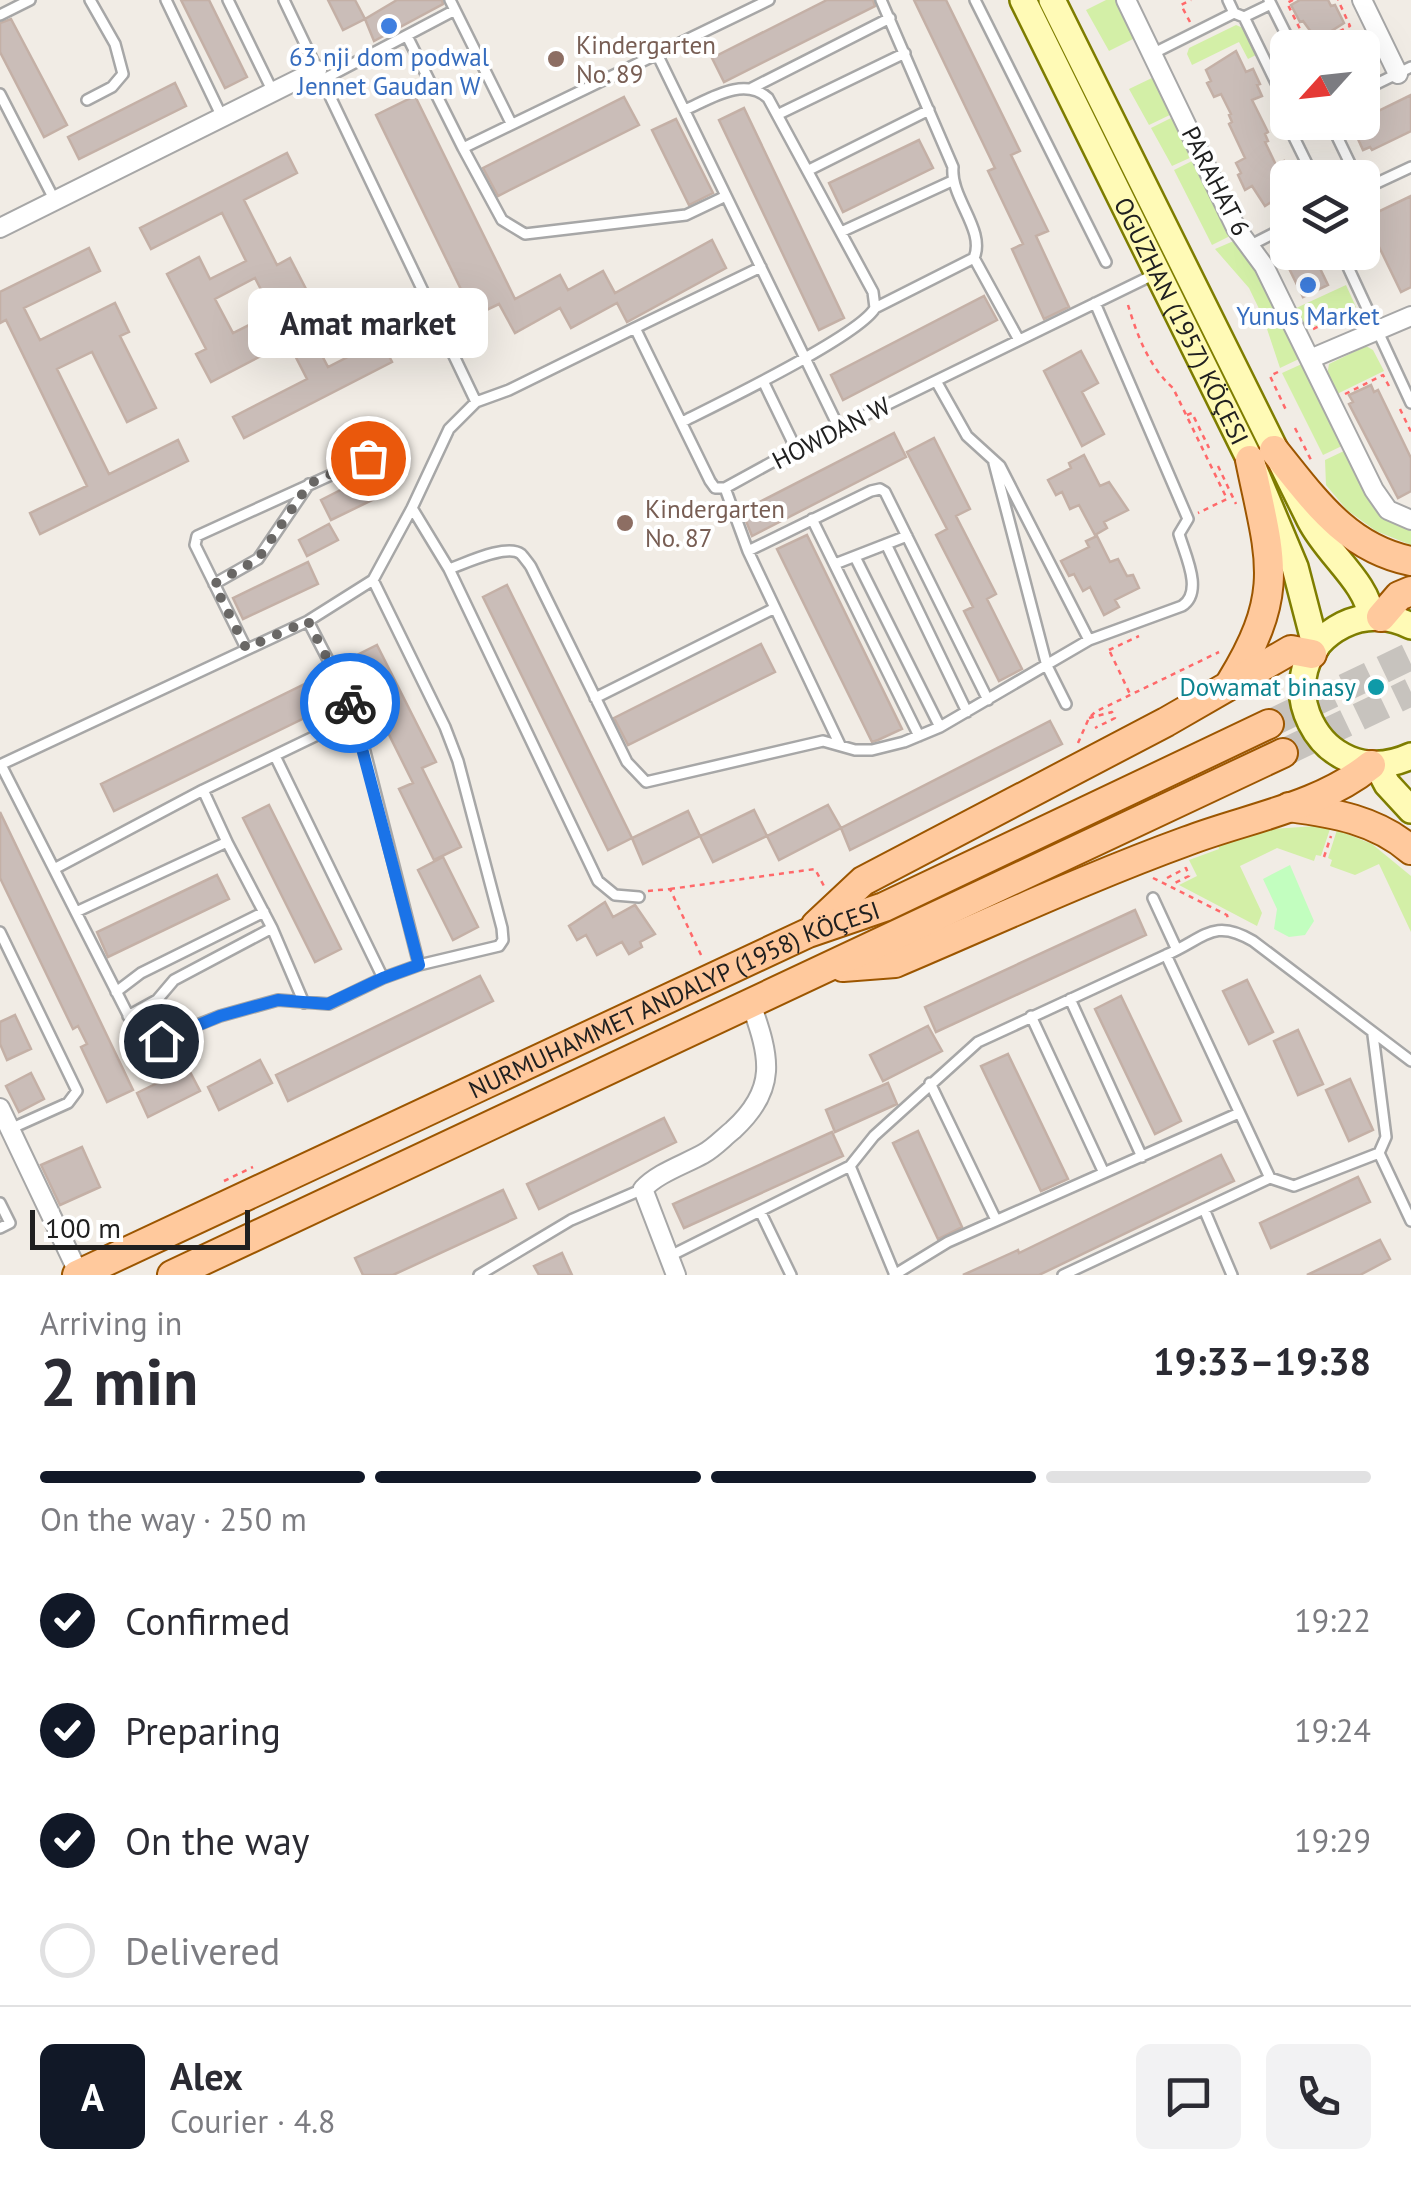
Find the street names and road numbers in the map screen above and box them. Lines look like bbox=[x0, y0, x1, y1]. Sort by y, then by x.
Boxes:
street label: PARAHAT 6 bbox=[1175, 121, 1257, 241]
street label: OGUZHAN (1957) KÖÇESI bbox=[1107, 192, 1256, 450]
street label: HOWDAN W bbox=[767, 390, 896, 476]
street label: NURMUHAMMET ANDALYP (1958) KÖÇESI bbox=[463, 894, 884, 1106]

